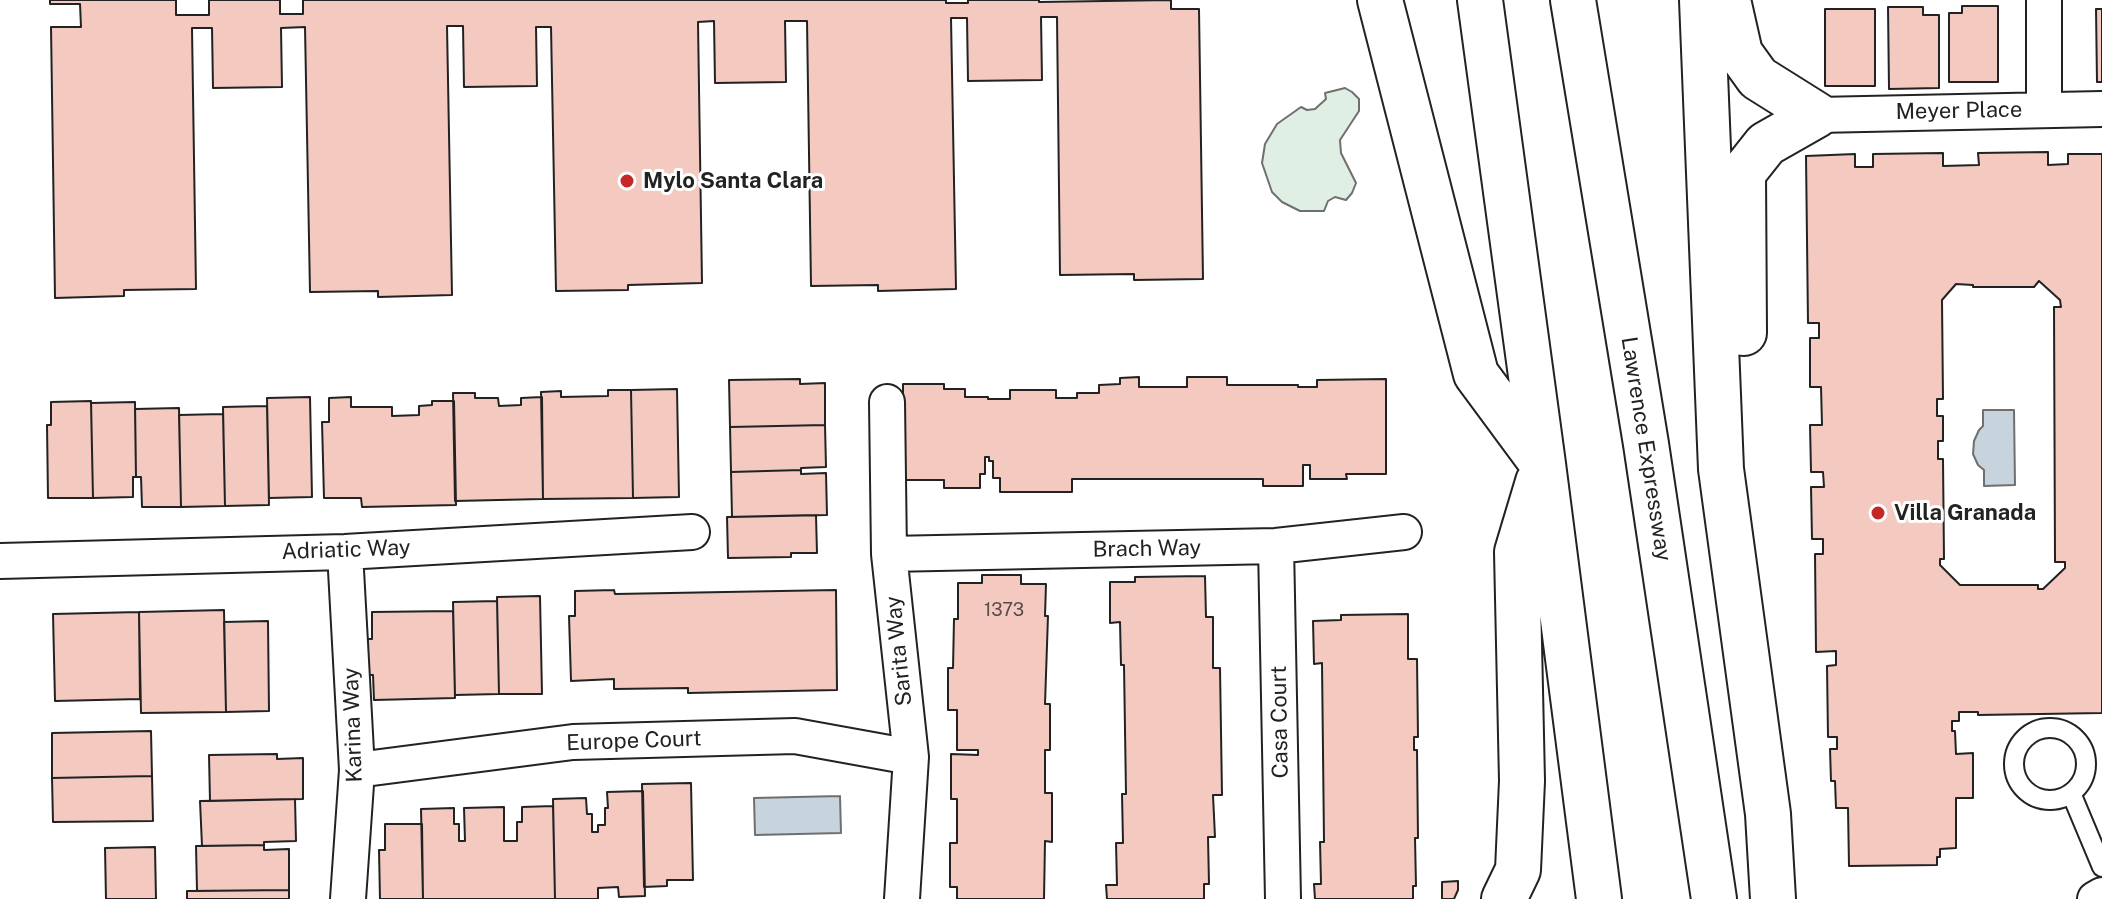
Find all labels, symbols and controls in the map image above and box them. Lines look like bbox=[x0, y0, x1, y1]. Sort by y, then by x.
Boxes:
street label: Meyer Place bbox=[1895, 97, 2023, 125]
place label: Mylo Santa Clara bbox=[643, 168, 823, 194]
marker: Mylo Santa Clara bbox=[618, 172, 636, 190]
street label: Lawrence Expressway bbox=[1615, 335, 1677, 563]
place label: Villa Granada bbox=[1894, 500, 2036, 526]
marker: Villa Granada bbox=[1869, 504, 1887, 522]
street label: Adriatic Way bbox=[281, 535, 411, 565]
street label: Brach Way bbox=[1093, 535, 1201, 563]
street label: Sarita Way bbox=[880, 595, 918, 707]
house number: 1373 bbox=[984, 599, 1024, 621]
street label: Casa Court bbox=[1266, 665, 1294, 779]
street label: Karina Way bbox=[338, 667, 368, 783]
street label: Europe Court bbox=[566, 725, 702, 757]

